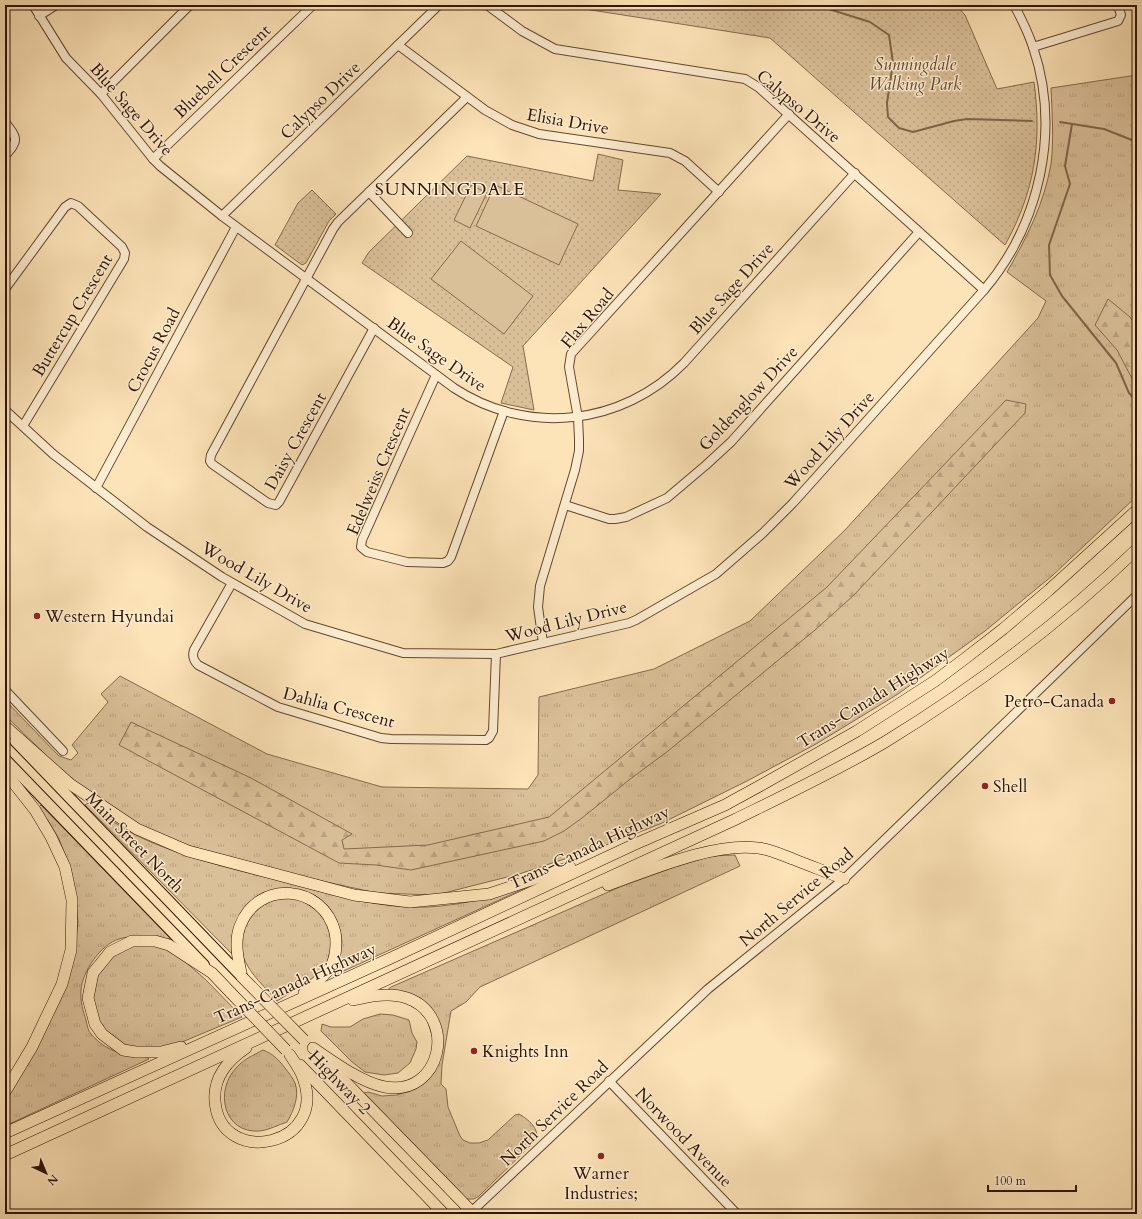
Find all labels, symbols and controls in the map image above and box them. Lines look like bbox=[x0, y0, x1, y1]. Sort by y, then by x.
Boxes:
street label: Bluebell Crescent bbox=[169, 19, 276, 123]
park label: Sunningdale Walking Park bbox=[869, 53, 962, 96]
street label: Calypso Drive bbox=[275, 56, 365, 144]
street label: Blue Sage Drive bbox=[85, 58, 178, 161]
street label: Calypso Drive bbox=[752, 64, 846, 148]
street label: Elisia Drive bbox=[525, 103, 611, 140]
district label: SUNNINGDALE bbox=[375, 177, 525, 202]
street label: Blue Sage Drive bbox=[684, 237, 779, 339]
street label: Buttercup Crescent bbox=[27, 249, 118, 381]
street label: Flax Road bbox=[556, 283, 619, 353]
street label: Crocus Road bbox=[121, 304, 185, 397]
street label: Blue Sage Drive bbox=[382, 312, 491, 397]
street label: Goldenglow Drive bbox=[694, 341, 803, 456]
street label: Wood Lily Drive bbox=[778, 386, 880, 495]
street label: Daisy Crescent bbox=[259, 388, 332, 494]
street label: Edelweiss Crescent bbox=[341, 403, 416, 539]
street label: Wood Lily Drive bbox=[196, 536, 317, 619]
street label: Wood Lily Drive bbox=[502, 595, 629, 648]
place label: Western Hyundai bbox=[44, 605, 174, 628]
marker: Western Hyundai bbox=[32, 611, 42, 621]
street label: Trans-Canada Highway bbox=[793, 641, 954, 754]
street label: Dahlia Crescent bbox=[281, 682, 398, 734]
place label: Petro-Canada bbox=[1004, 690, 1105, 713]
marker: Petro-Canada bbox=[1107, 696, 1117, 706]
place label: Shell bbox=[993, 775, 1028, 798]
marker: Shell bbox=[980, 781, 990, 791]
street label: Main Street North bbox=[80, 787, 189, 898]
street label: Trans-Canada Highway bbox=[505, 800, 673, 895]
street label: North Service Road bbox=[734, 843, 858, 952]
street label: Trans-Canada Highway bbox=[211, 937, 380, 1030]
place label: Knights Inn bbox=[482, 1040, 569, 1063]
street label: Highway 2 bbox=[303, 1045, 376, 1120]
marker: Knights Inn bbox=[469, 1046, 479, 1056]
street label: North Service Road bbox=[495, 1056, 614, 1171]
street label: Norwood Avenue bbox=[630, 1082, 737, 1192]
marker: Warner Industries; bbox=[596, 1151, 606, 1161]
north arrow bbox=[26, 1153, 66, 1193]
place label: Warner Industries; bbox=[564, 1162, 638, 1205]
scale bar bbox=[988, 1167, 1076, 1193]
text: N bbox=[44, 1171, 61, 1189]
text: 100 m bbox=[994, 1173, 1027, 1189]

